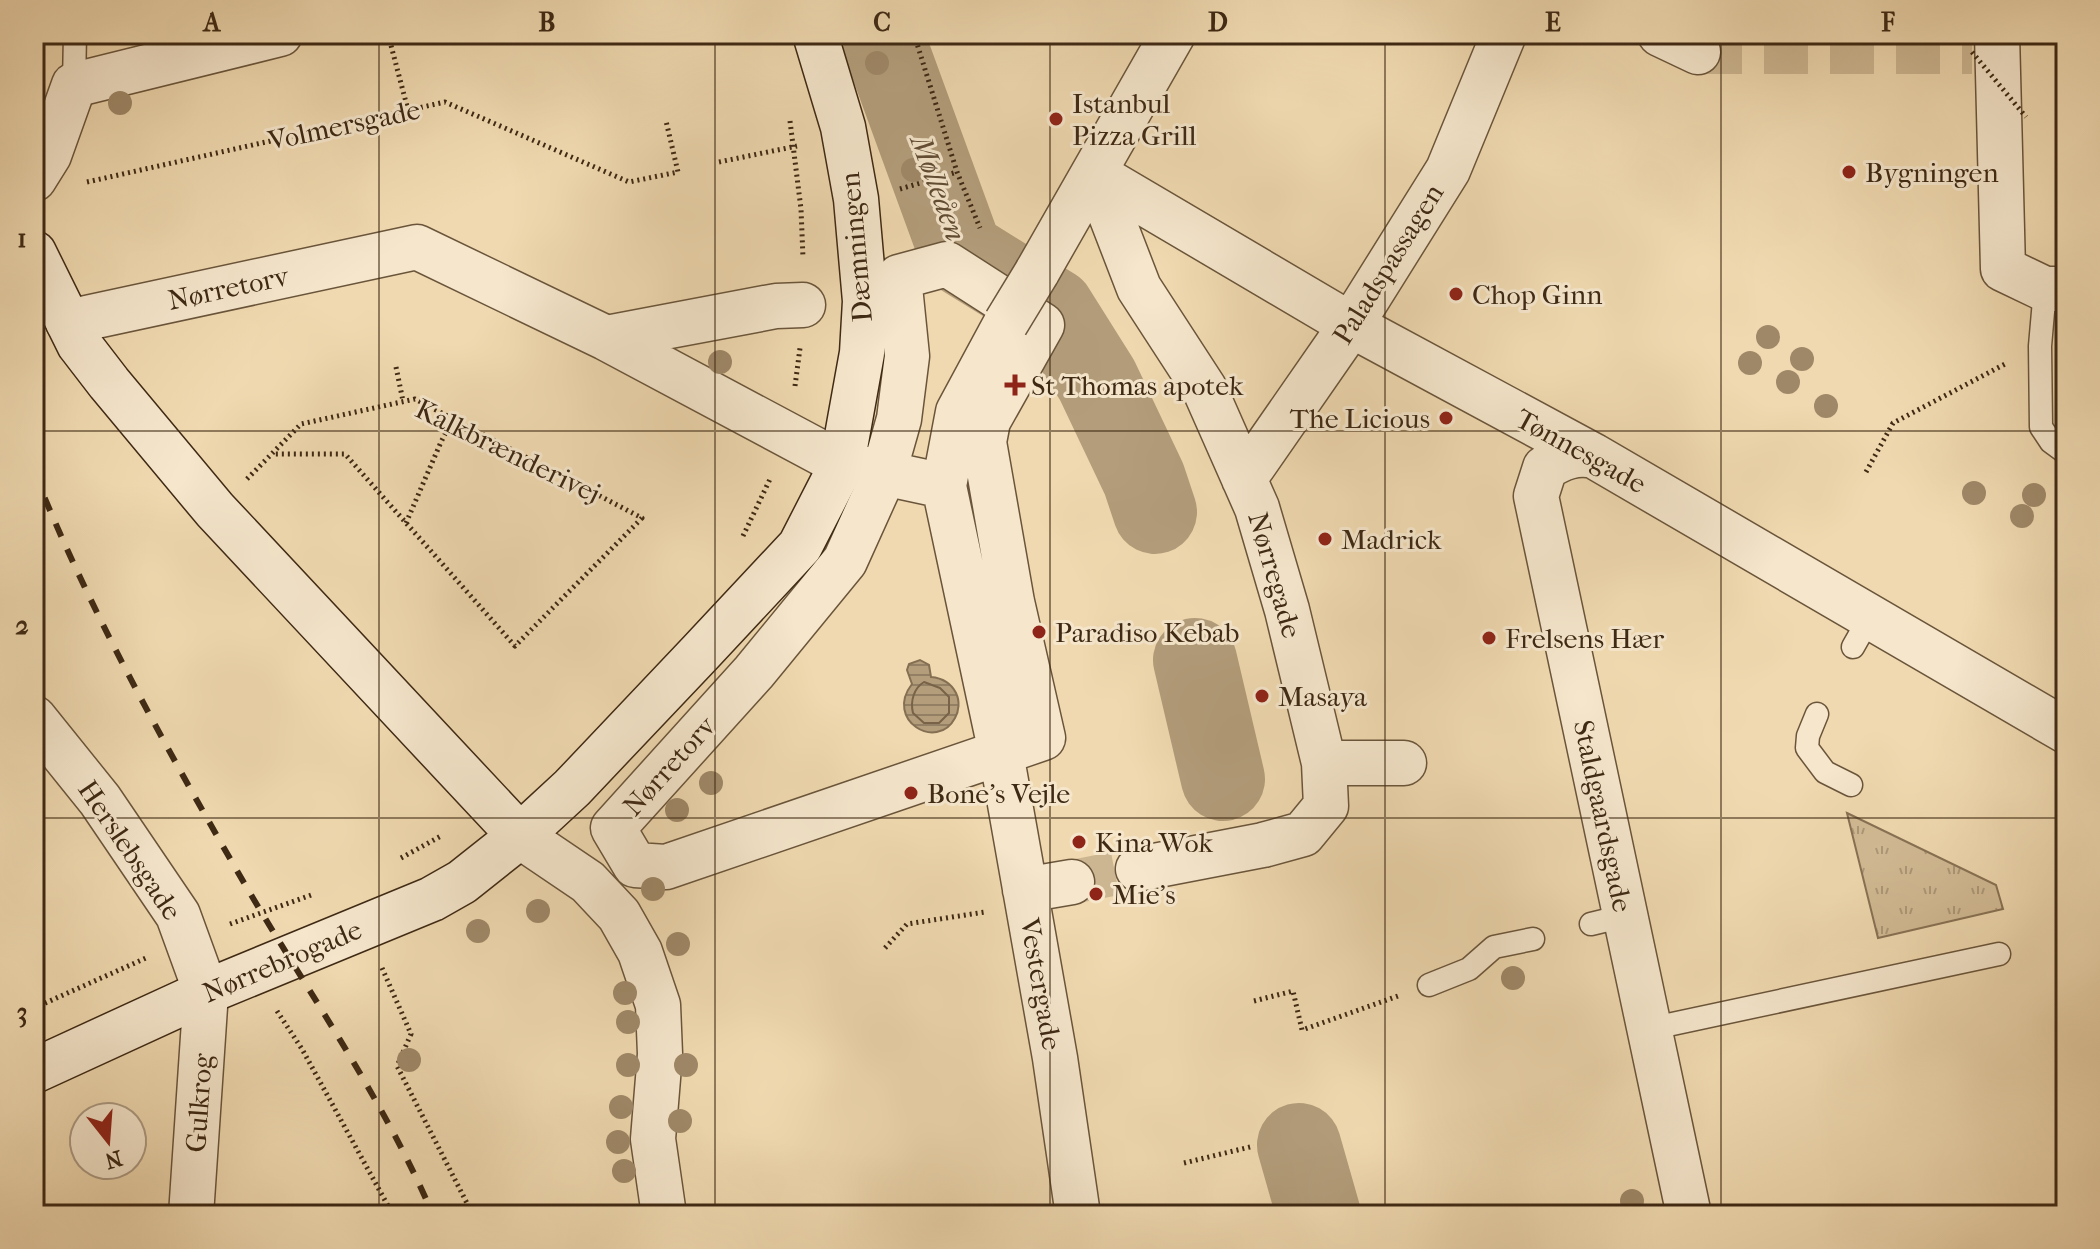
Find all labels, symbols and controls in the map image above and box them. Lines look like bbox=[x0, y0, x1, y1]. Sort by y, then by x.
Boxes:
text: A bbox=[202, 7, 222, 38]
text: B bbox=[539, 7, 556, 38]
text: C bbox=[873, 7, 891, 38]
text: D bbox=[1208, 7, 1228, 38]
text: E bbox=[1545, 7, 1561, 38]
text: F bbox=[1880, 7, 1895, 38]
place label: Istanbul Pizza Grill bbox=[1072, 87, 1197, 152]
street label: Volmersgade bbox=[264, 93, 423, 157]
marker: Istanbul Pizza Grill bbox=[1047, 110, 1065, 128]
water label: Mølleåen bbox=[902, 128, 973, 246]
place label: Bygningen bbox=[1865, 156, 1999, 189]
marker: Bygningen bbox=[1840, 163, 1858, 181]
street label: Dæmningen bbox=[833, 171, 879, 323]
street label: Paladspassagen bbox=[1326, 178, 1450, 350]
text: 1 bbox=[17, 223, 27, 254]
street label: Nørretorv bbox=[165, 259, 292, 317]
place label: Chop Ginn bbox=[1472, 278, 1602, 311]
marker: Chop Ginn bbox=[1447, 285, 1465, 303]
place label: St Thomas apotek bbox=[1031, 369, 1244, 402]
marker: St Thomas apotek bbox=[1006, 376, 1024, 394]
street label: Kalkbrænderivej bbox=[410, 392, 606, 510]
place label: The Licious bbox=[1290, 402, 1430, 435]
street label: Tønnesgade bbox=[1510, 402, 1652, 500]
marker: The Licious bbox=[1437, 409, 1455, 427]
street label: Nørregade bbox=[1241, 508, 1309, 642]
place label: Madrick bbox=[1341, 523, 1442, 556]
marker: Madrick bbox=[1316, 530, 1334, 548]
text: 2 bbox=[15, 610, 29, 641]
place label: Paradiso Kebab bbox=[1055, 616, 1240, 649]
place label: Frelsens Hær bbox=[1505, 622, 1664, 655]
marker: Paradiso Kebab bbox=[1030, 623, 1048, 641]
marker: Frelsens Hær bbox=[1480, 629, 1498, 647]
place label: Masaya bbox=[1278, 680, 1368, 713]
marker: Masaya bbox=[1253, 687, 1271, 705]
street label: Nørretorv bbox=[616, 709, 723, 822]
street label: Staldgaardsgade bbox=[1567, 717, 1639, 915]
street label: Herslebsgade bbox=[71, 774, 189, 926]
place label: Bone's Vejle bbox=[927, 777, 1070, 810]
marker: Bone's Vejle bbox=[902, 784, 920, 802]
place label: Kina Wok bbox=[1095, 826, 1213, 859]
marker: Kina Wok bbox=[1070, 833, 1088, 851]
place label: Mie's bbox=[1112, 878, 1176, 911]
marker: Mie's bbox=[1087, 885, 1105, 903]
street label: Nørrebrogade bbox=[197, 913, 367, 1009]
street label: Vestergade bbox=[1013, 914, 1069, 1053]
text: 3 bbox=[17, 997, 27, 1028]
street label: Gulkrog bbox=[179, 1051, 219, 1153]
north arrow bbox=[68, 1101, 148, 1181]
text: N bbox=[101, 1144, 125, 1174]

